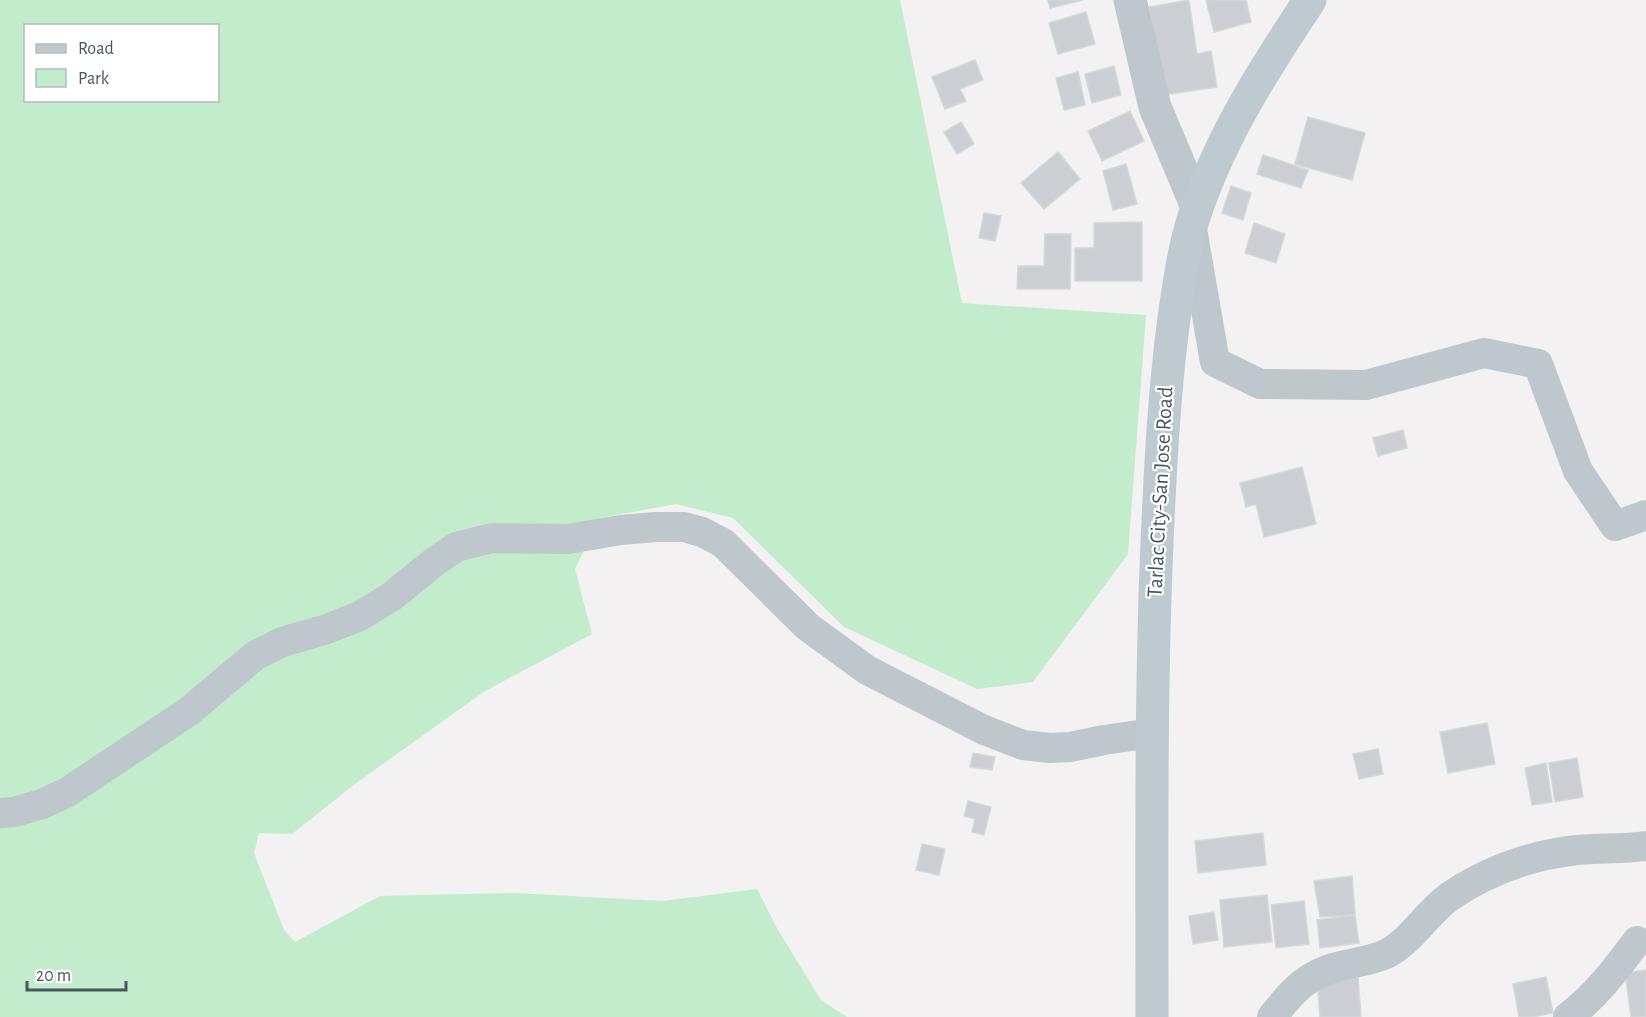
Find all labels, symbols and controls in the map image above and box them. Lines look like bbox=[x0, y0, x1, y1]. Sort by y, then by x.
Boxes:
legend bbox=[24, 24, 219, 102]
text: Road bbox=[78, 40, 114, 58]
text: Park bbox=[78, 70, 110, 88]
street label: Tarlac City-San Jose Road bbox=[1143, 386, 1177, 598]
scale bar bbox=[27, 954, 126, 992]
text: 20 m bbox=[36, 967, 71, 985]

